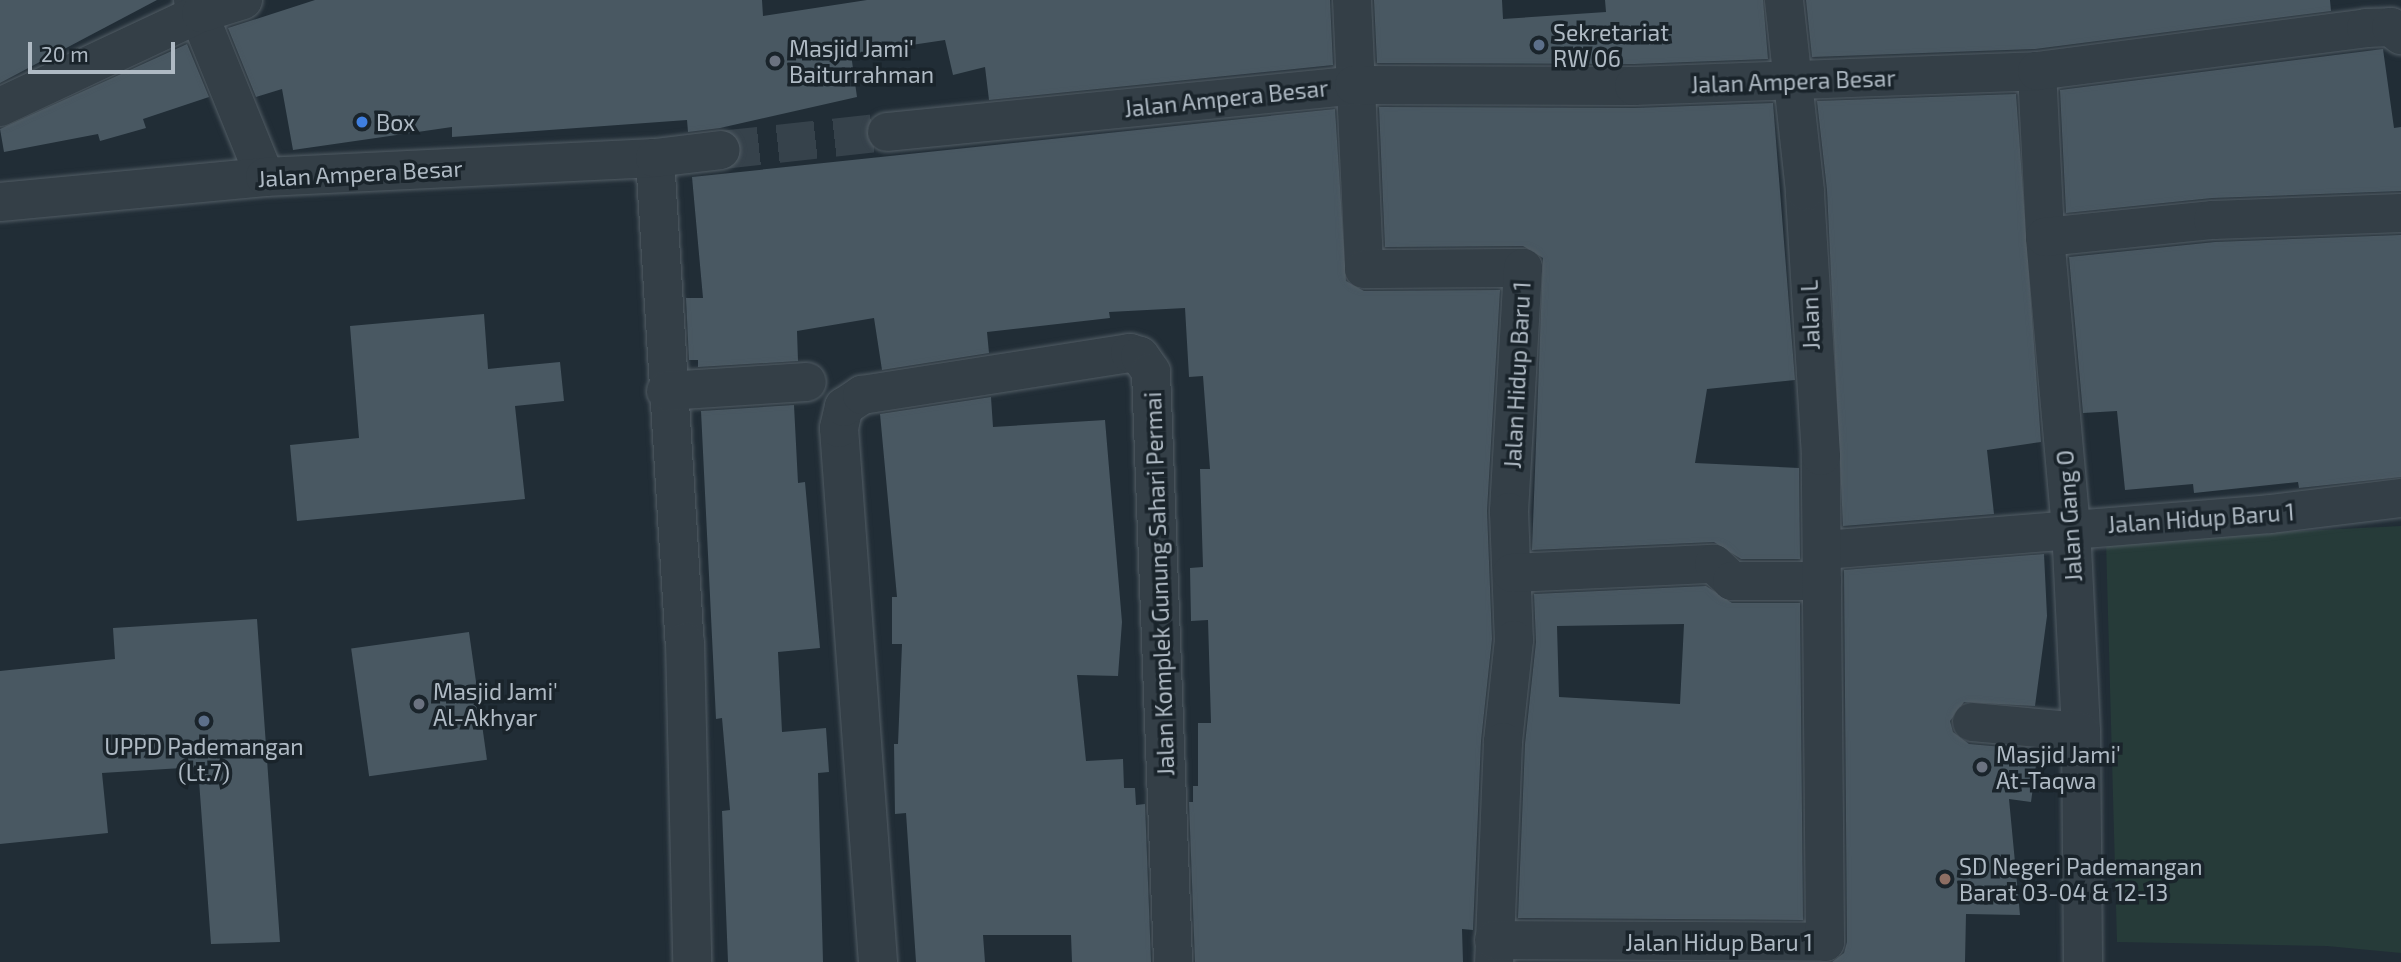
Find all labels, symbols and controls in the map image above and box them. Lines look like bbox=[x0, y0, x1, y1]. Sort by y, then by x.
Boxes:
place label: Sekretariat RW 06 bbox=[1553, 18, 1669, 72]
scale bar bbox=[32, 28, 178, 72]
place label: Masjid Jami' Baiturrahman bbox=[789, 34, 934, 88]
marker: Sekretariat RW 06 bbox=[1531, 37, 1547, 53]
text: 20 m bbox=[41, 41, 89, 66]
marker: Masjid Jami' Baiturrahman bbox=[767, 53, 783, 69]
street label: Jalan Ampera Besar bbox=[1690, 64, 1896, 98]
street label: Jalan Ampera Besar bbox=[1122, 74, 1330, 122]
place label: Box bbox=[376, 108, 415, 136]
marker: Box bbox=[354, 114, 370, 130]
street label: Jalan Ampera Besar bbox=[257, 154, 463, 192]
street label: Jalan L bbox=[1795, 279, 1825, 351]
street label: Jalan Hidup Baru 1 bbox=[1498, 281, 1536, 469]
street label: Jalan Komplek Gunung Sahari Permai bbox=[1138, 391, 1180, 777]
street label: Jalan Gang O bbox=[2051, 449, 2087, 583]
street label: Jalan Hidup Baru 1 bbox=[2106, 498, 2296, 538]
place label: Masjid Jami' Al-Akhyar bbox=[433, 677, 558, 731]
marker: Masjid Jami' Al-Akhyar bbox=[411, 696, 427, 712]
marker: UPPD Pademangan (Lt.7) bbox=[196, 713, 212, 729]
place label: UPPD Pademangan (Lt.7) bbox=[104, 732, 304, 786]
place label: Masjid Jami' At-Taqwa bbox=[1996, 740, 2121, 794]
marker: Masjid Jami' At-Taqwa bbox=[1974, 759, 1990, 775]
place label: SD Negeri Pademangan Barat 03-04 & 12-13 bbox=[1959, 852, 2203, 906]
marker: SD Negeri Pademangan Barat 03-04 & 12-13 bbox=[1937, 871, 1953, 887]
street label: Jalan Hidup Baru 1 bbox=[1625, 928, 1813, 956]

